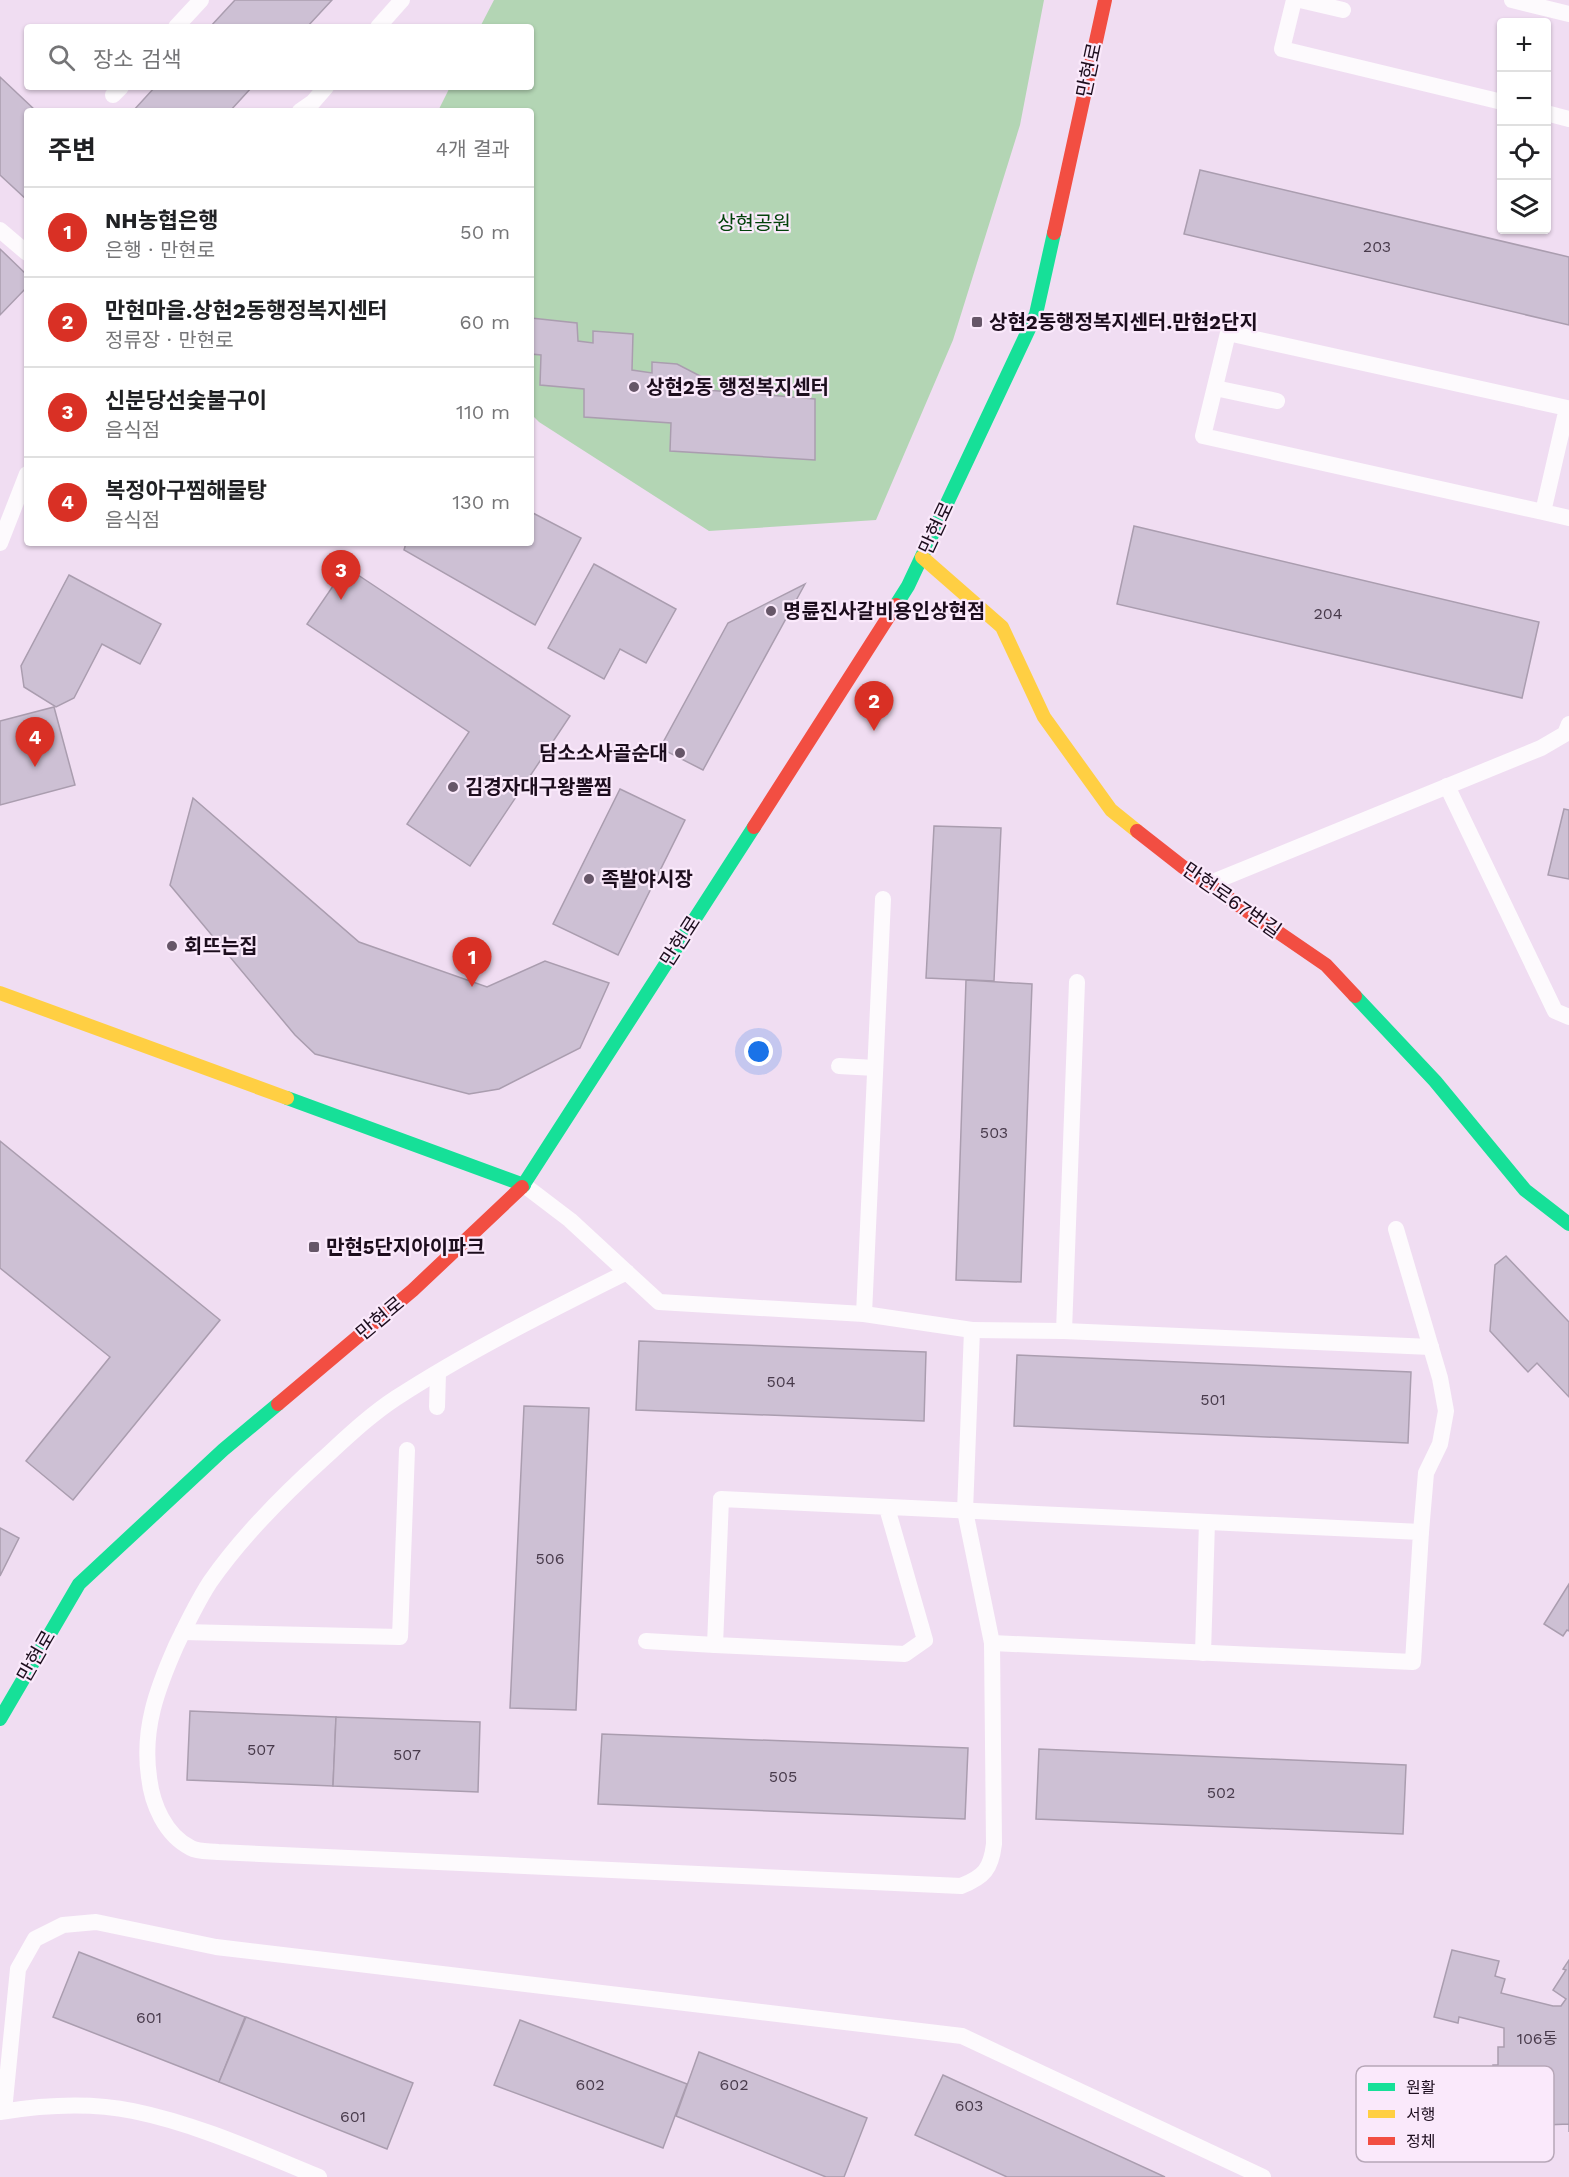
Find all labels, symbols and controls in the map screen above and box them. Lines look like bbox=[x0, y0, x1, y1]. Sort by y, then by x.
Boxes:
map controls bbox=[1497, 18, 1551, 234]
button: + bbox=[1497, 18, 1551, 72]
search box bbox=[24, 24, 534, 90]
icon: search bbox=[45, 41, 78, 74]
street label: 만현로 bbox=[1072, 41, 1106, 99]
text: 장소 검색 bbox=[93, 47, 181, 72]
button: − bbox=[1497, 72, 1551, 126]
button: locate bbox=[1497, 126, 1551, 180]
text: 주변 bbox=[48, 135, 96, 165]
text: 4개 결과 bbox=[436, 137, 510, 161]
button: layers bbox=[1497, 180, 1551, 234]
text: NH농협은행 bbox=[105, 208, 219, 233]
park label: 상현공원 bbox=[717, 211, 791, 235]
text: 1 bbox=[63, 220, 72, 244]
text: 50 m bbox=[460, 220, 510, 244]
house number: 203 bbox=[1363, 237, 1391, 256]
text: 은행 · 만현로 bbox=[105, 238, 215, 262]
text: 만현마을.상현2동행정복지센터 bbox=[105, 298, 388, 323]
text: 2 bbox=[62, 310, 73, 334]
text: 60 m bbox=[460, 310, 510, 334]
place label: 상현2동행정복지센터.만현2단지 bbox=[989, 310, 1258, 334]
marker: 상현2동행정복지센터.만현2단지 bbox=[970, 315, 984, 329]
text: 정류장 · 만현로 bbox=[105, 328, 234, 352]
place label: 상현2동 행정복지센터 bbox=[646, 375, 829, 399]
marker: 상현2동 행정복지센터 bbox=[627, 380, 641, 394]
text: 신분당선숯불구이 bbox=[105, 388, 267, 413]
text: 3 bbox=[62, 400, 73, 424]
text: 110 m bbox=[456, 400, 510, 424]
text: 음식점 bbox=[105, 418, 160, 442]
text: 복정아구찜해물탕 bbox=[105, 478, 267, 503]
text: 4 bbox=[61, 490, 74, 514]
text: 130 m bbox=[452, 490, 510, 514]
street label: 만현로 bbox=[913, 498, 959, 558]
text: 음식점 bbox=[105, 508, 160, 532]
pin: 3 bbox=[322, 550, 360, 600]
place label: 명륜진사갈비용인상현점 bbox=[783, 599, 985, 623]
marker: 명륜진사갈비용인상현점 bbox=[764, 604, 778, 618]
house number: 204 bbox=[1313, 604, 1343, 623]
pin: 2 bbox=[854, 682, 894, 731]
pin: 4 bbox=[15, 718, 54, 767]
place label: 담소소사골순대 bbox=[539, 741, 668, 765]
marker: 담소소사골순대 bbox=[673, 746, 687, 760]
place label: 김경자대구왕뽈찜 bbox=[465, 775, 612, 799]
marker: 김경자대구왕뽈찜 bbox=[446, 780, 460, 794]
street label: 만현로67번길 bbox=[1178, 857, 1286, 943]
place label: 족발야시장 bbox=[601, 867, 693, 891]
marker: 족발야시장 bbox=[582, 872, 596, 886]
street label: 만현로 bbox=[655, 911, 705, 971]
place label: 회뜨는집 bbox=[184, 934, 258, 958]
pin: 1 bbox=[452, 938, 492, 987]
marker: 회뜨는집 bbox=[165, 939, 179, 953]
your location bbox=[744, 1037, 773, 1066]
house number: 503 bbox=[980, 1123, 1008, 1142]
place label: 만현5단지아이파크 bbox=[326, 1235, 485, 1259]
marker: 만현5단지아이파크 bbox=[307, 1240, 321, 1254]
street label: 만현로 bbox=[351, 1291, 409, 1345]
house number: 504 bbox=[766, 1372, 796, 1391]
house number: 501 bbox=[1200, 1390, 1226, 1409]
house number: 506 bbox=[536, 1549, 565, 1568]
street label: 만현로 bbox=[12, 1626, 60, 1686]
house number: 507 bbox=[247, 1740, 275, 1759]
house number: 507 bbox=[393, 1745, 421, 1764]
house number: 505 bbox=[769, 1767, 797, 1786]
house number: 502 bbox=[1207, 1783, 1235, 1802]
house number: 601 bbox=[136, 2008, 162, 2027]
house number: 106동 bbox=[1517, 2029, 1558, 2048]
legend bbox=[1356, 2066, 1554, 2162]
house number: 602 bbox=[575, 2075, 605, 2094]
house number: 602 bbox=[719, 2075, 749, 2094]
text: 원활 bbox=[1406, 2078, 1436, 2097]
house number: 603 bbox=[955, 2096, 983, 2115]
text: 서행 bbox=[1406, 2105, 1435, 2124]
house number: 601 bbox=[340, 2107, 366, 2126]
text: 정체 bbox=[1406, 2132, 1435, 2151]

